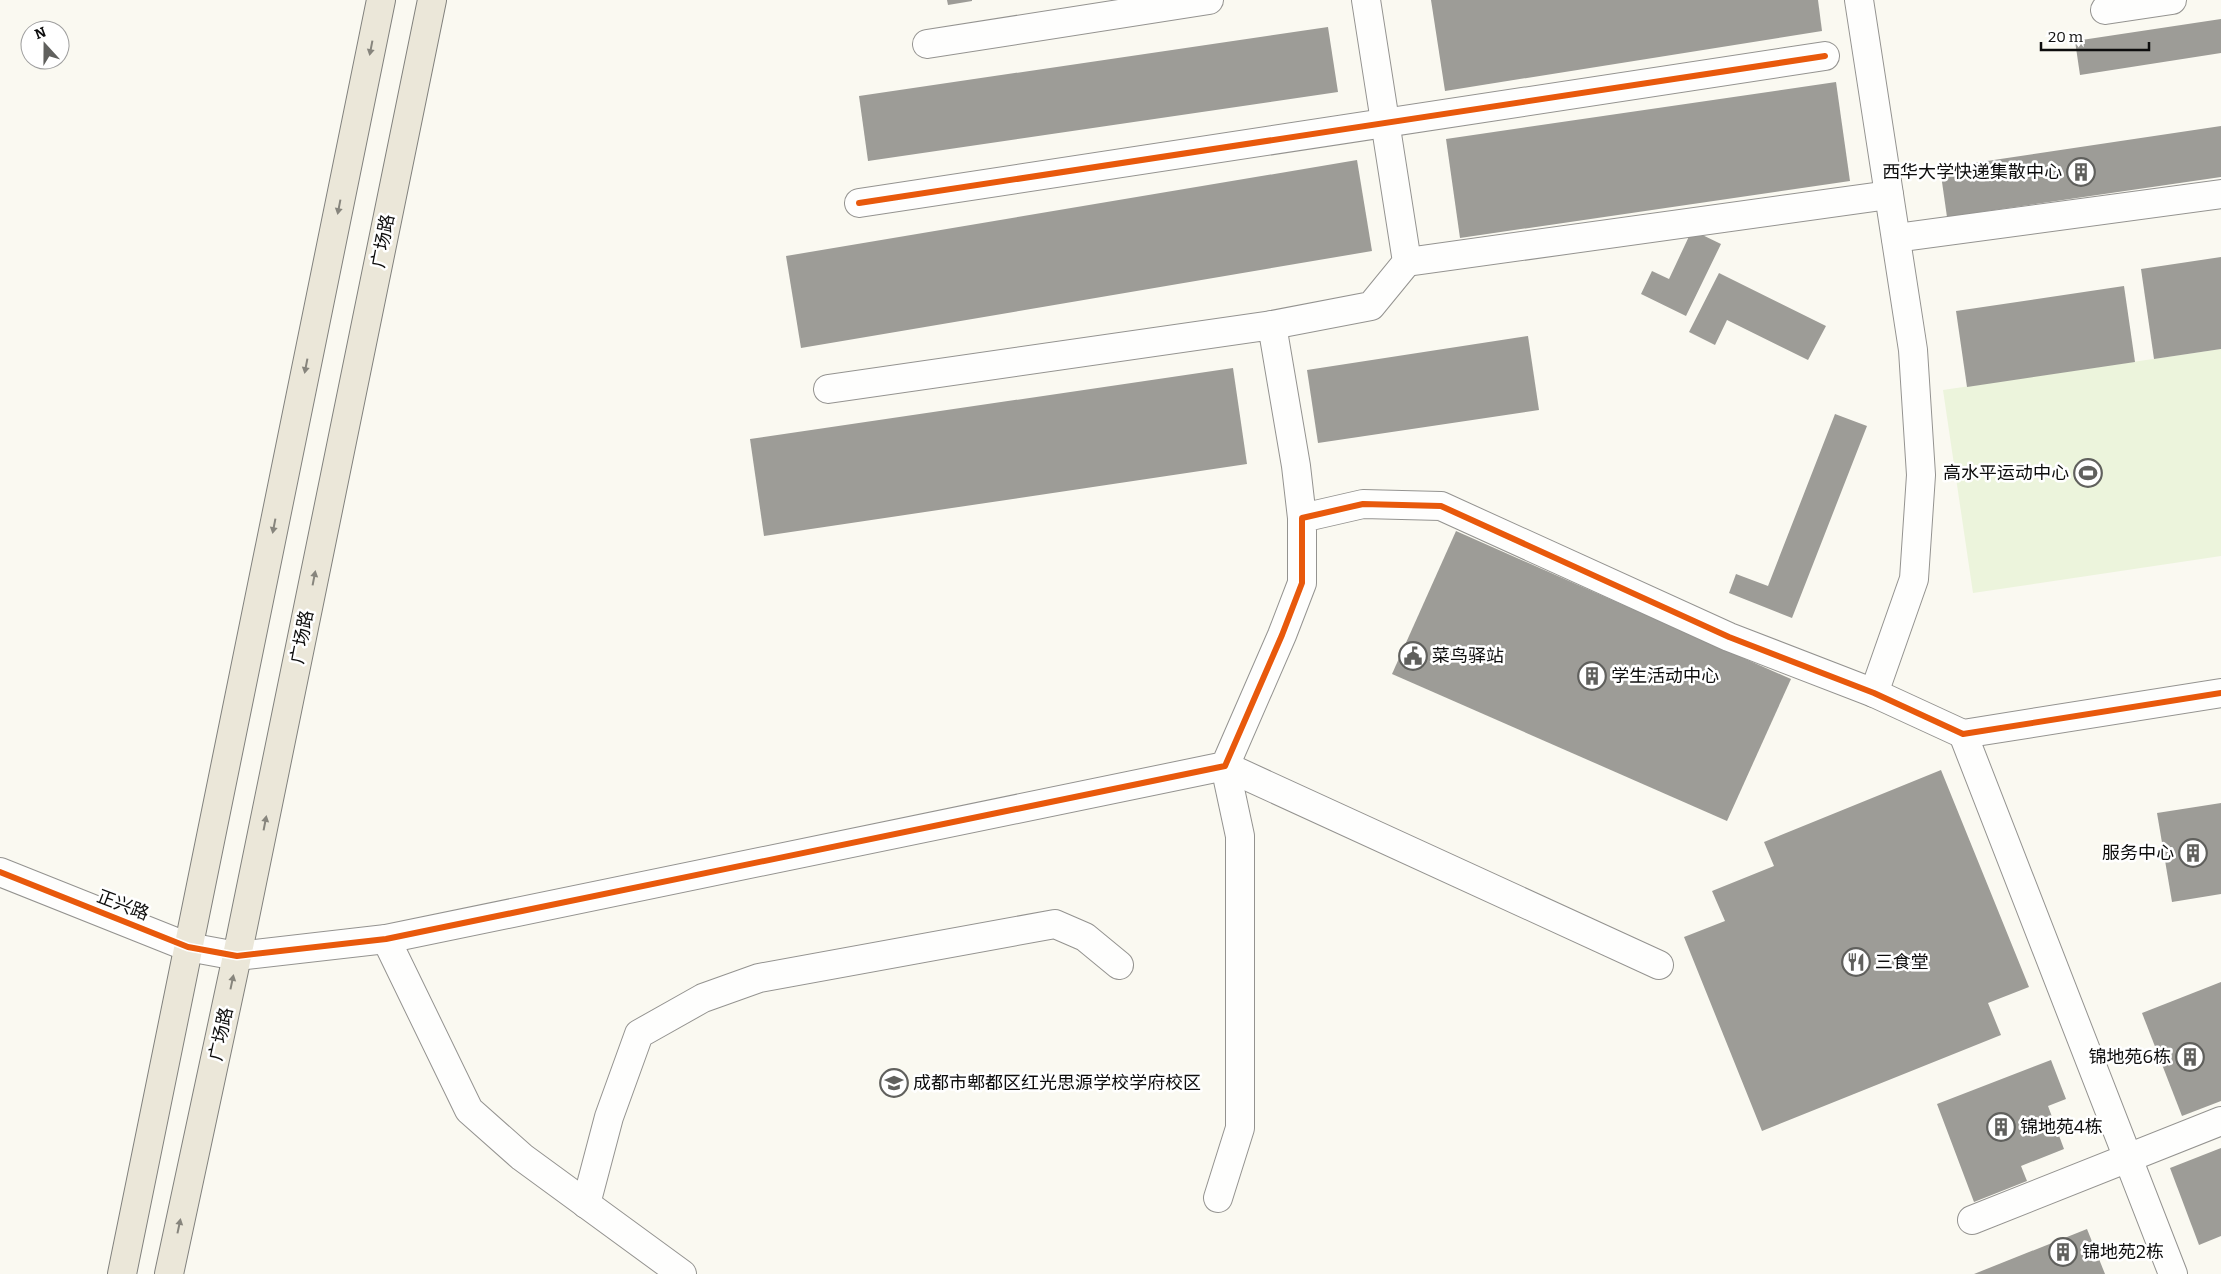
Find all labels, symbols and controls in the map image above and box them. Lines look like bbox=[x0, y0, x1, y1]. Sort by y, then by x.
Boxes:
north arrow bbox=[20, 20, 70, 70]
scale bar bbox=[2041, 20, 2148, 52]
text: N bbox=[32, 23, 49, 43]
text: 20 m bbox=[2048, 28, 2084, 46]
one-way arrow bbox=[367, 40, 375, 55]
building icon: 西华大学快递集散中心 bbox=[2066, 157, 2096, 187]
place label: 西华大学快递集散中心 bbox=[1882, 161, 2062, 183]
one-way arrow bbox=[335, 199, 343, 215]
street label: 广场路 bbox=[367, 212, 399, 270]
one-way arrow bbox=[302, 359, 310, 375]
sports icon: 高水平运动中心 bbox=[2073, 458, 2103, 488]
place label: 高水平运动中心 bbox=[1943, 462, 2069, 484]
one-way arrow bbox=[270, 518, 278, 533]
one-way arrow bbox=[311, 569, 319, 585]
street label: 广场路 bbox=[286, 608, 318, 666]
public building icon: 菜鸟驿站 bbox=[1398, 641, 1428, 671]
place label: 菜鸟驿站 bbox=[1432, 645, 1504, 667]
building icon: 学生活动中心 bbox=[1577, 661, 1607, 691]
place label: 学生活动中心 bbox=[1611, 665, 1719, 687]
one-way arrow bbox=[261, 814, 269, 830]
building icon: 服务中心 bbox=[2178, 838, 2208, 868]
place label: 服务中心 bbox=[2102, 842, 2174, 864]
street label: 正兴路 bbox=[94, 885, 152, 925]
restaurant icon: 三食堂 bbox=[1841, 947, 1871, 977]
place label: 三食堂 bbox=[1875, 951, 1929, 973]
one-way arrow bbox=[228, 974, 236, 990]
street label: 广场路 bbox=[205, 1005, 237, 1063]
building icon: 锦地苑6栋 bbox=[2175, 1042, 2205, 1072]
place label: 锦地苑6栋 bbox=[2088, 1046, 2171, 1068]
school or university icon: 成都市郫都区红光思源学校学府校区 bbox=[879, 1068, 909, 1098]
place label: 成都市郫都区红光思源学校学府校区 bbox=[913, 1072, 1201, 1094]
building icon: 锦地苑4栋 bbox=[1986, 1112, 2016, 1142]
place label: 锦地苑4栋 bbox=[2020, 1116, 2103, 1138]
one-way arrow bbox=[175, 1219, 183, 1234]
building icon: 锦地苑2栋 bbox=[2048, 1237, 2078, 1267]
place label: 锦地苑2栋 bbox=[2082, 1241, 2164, 1263]

